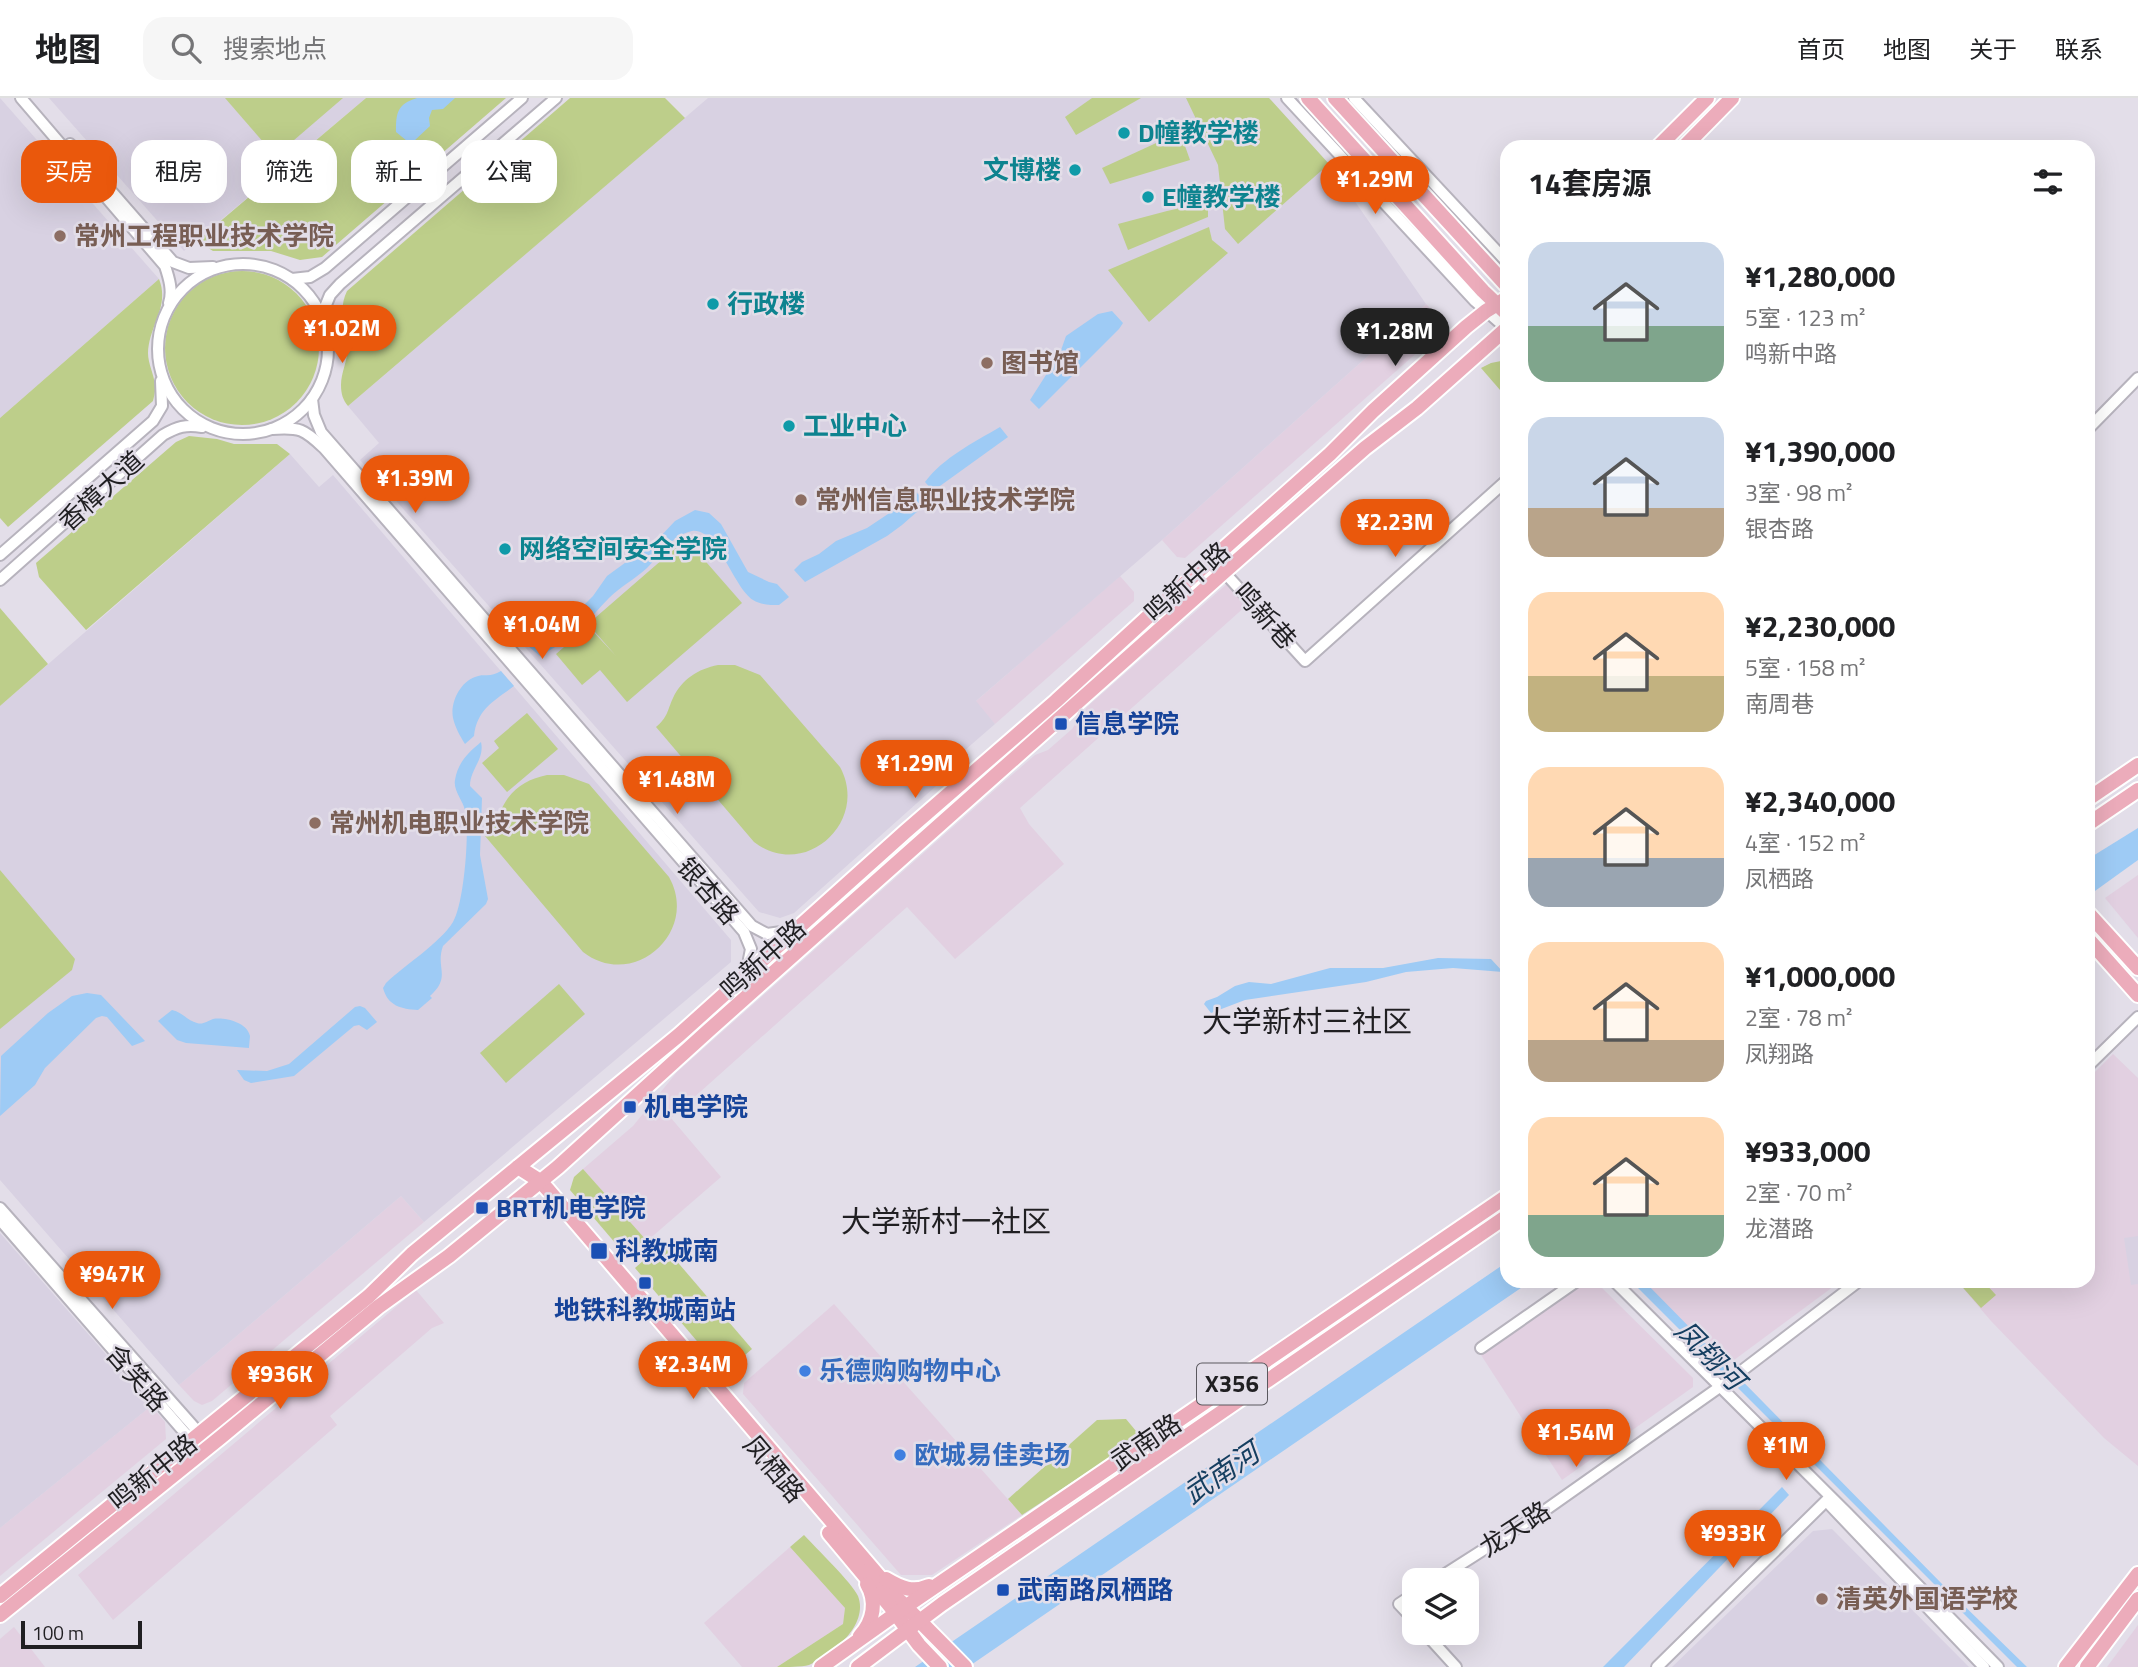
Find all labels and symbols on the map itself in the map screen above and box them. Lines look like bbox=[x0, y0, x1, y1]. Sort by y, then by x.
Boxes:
place label: D幢教学楼 bbox=[1138, 113, 1259, 152]
marker: D幢教学楼 bbox=[1116, 125, 1132, 141]
place label: 文博楼 bbox=[983, 150, 1061, 189]
pin: ¥1.29M bbox=[1318, 156, 1432, 216]
marker: 文博楼 bbox=[1067, 162, 1083, 178]
place label: E幢教学楼 bbox=[1162, 177, 1280, 216]
marker: E幢教学楼 bbox=[1140, 189, 1156, 205]
place label: 常州工程职业技术学院 bbox=[74, 216, 334, 255]
marker: 常州工程职业技术学院 bbox=[52, 228, 68, 244]
place label: 行政楼 bbox=[727, 284, 805, 323]
marker: 行政楼 bbox=[705, 296, 721, 312]
pin: ¥1.02M bbox=[285, 306, 399, 365]
pin: ¥1.28M bbox=[1338, 308, 1452, 368]
place label: 图书馆 bbox=[1001, 343, 1079, 382]
marker: 图书馆 bbox=[979, 355, 995, 371]
place label: 工业中心 bbox=[803, 406, 907, 445]
marker: 工业中心 bbox=[781, 418, 797, 434]
street label: 香樟大道 bbox=[49, 441, 152, 540]
pin: ¥1.39M bbox=[358, 456, 472, 515]
place label: 常州信息职业技术学院 bbox=[815, 480, 1075, 519]
marker: 常州信息职业技术学院 bbox=[793, 492, 809, 508]
pin: ¥2.23M bbox=[1338, 500, 1452, 559]
place label: 网络空间安全学院 bbox=[519, 529, 727, 568]
street label: 鸣新中路 bbox=[1135, 532, 1238, 631]
marker: 网络空间安全学院 bbox=[497, 541, 513, 557]
street label: 鸣新巷 bbox=[1225, 574, 1306, 658]
pin: ¥1.04M bbox=[485, 602, 599, 661]
place label: 信息学院 bbox=[1075, 704, 1179, 743]
marker: 信息学院 bbox=[1053, 716, 1069, 732]
pin: ¥1.29M bbox=[858, 740, 972, 800]
pin: ¥1.48M bbox=[620, 756, 734, 816]
place label: 常州机电职业技术学院 bbox=[329, 803, 589, 842]
marker: 常州机电职业技术学院 bbox=[307, 815, 323, 831]
street label: 银杏路 bbox=[668, 848, 749, 933]
street label: 鸣新中路 bbox=[711, 909, 814, 1008]
district label: 大学新村三社区 bbox=[1202, 998, 1412, 1044]
place label: 机电学院 bbox=[644, 1087, 748, 1126]
marker: 机电学院 bbox=[622, 1099, 638, 1115]
place label: BRT机电学院 bbox=[496, 1188, 646, 1227]
district label: 大学新村一社区 bbox=[841, 1198, 1051, 1244]
marker: BRT机电学院 bbox=[474, 1200, 490, 1216]
place label: 科教城南 bbox=[615, 1231, 719, 1270]
marker: 科教城南 bbox=[589, 1241, 609, 1261]
pin: ¥947K bbox=[63, 1252, 161, 1311]
marker: 地铁科教城南站 bbox=[637, 1275, 653, 1291]
place label: 地铁科教城南站 bbox=[554, 1290, 736, 1329]
water label: 凤翔河 bbox=[1665, 1310, 1759, 1403]
street label: 含笑路 bbox=[97, 1335, 178, 1420]
pin: ¥2.34M bbox=[636, 1342, 750, 1401]
place label: 乐德购购物中心 bbox=[819, 1351, 1001, 1390]
pin: ¥936K bbox=[231, 1352, 329, 1411]
marker: 乐德购购物中心 bbox=[797, 1363, 813, 1379]
road number: X356 bbox=[1197, 1364, 1267, 1404]
street label: 武南路 bbox=[1102, 1404, 1189, 1480]
pin: ¥1.54M bbox=[1519, 1410, 1633, 1469]
pin: ¥1M bbox=[1752, 1422, 1820, 1482]
street label: 鸣新中路 bbox=[100, 1424, 205, 1519]
street label: 凤栖路 bbox=[734, 1426, 814, 1511]
water label: 武南河 bbox=[1174, 1428, 1272, 1514]
place label: 欧城易佳卖场 bbox=[914, 1435, 1070, 1474]
marker: 欧城易佳卖场 bbox=[892, 1447, 908, 1463]
street label: 龙天路 bbox=[1471, 1491, 1558, 1566]
pin: ¥933K bbox=[1684, 1510, 1782, 1570]
place label: 武南路凤栖路 bbox=[1017, 1570, 1173, 1609]
place label: 清英外国语学校 bbox=[1836, 1579, 2018, 1618]
marker: 武南路凤栖路 bbox=[995, 1582, 1011, 1598]
marker: 清英外国语学校 bbox=[1814, 1591, 1830, 1607]
scale bar bbox=[21, 1618, 142, 1650]

